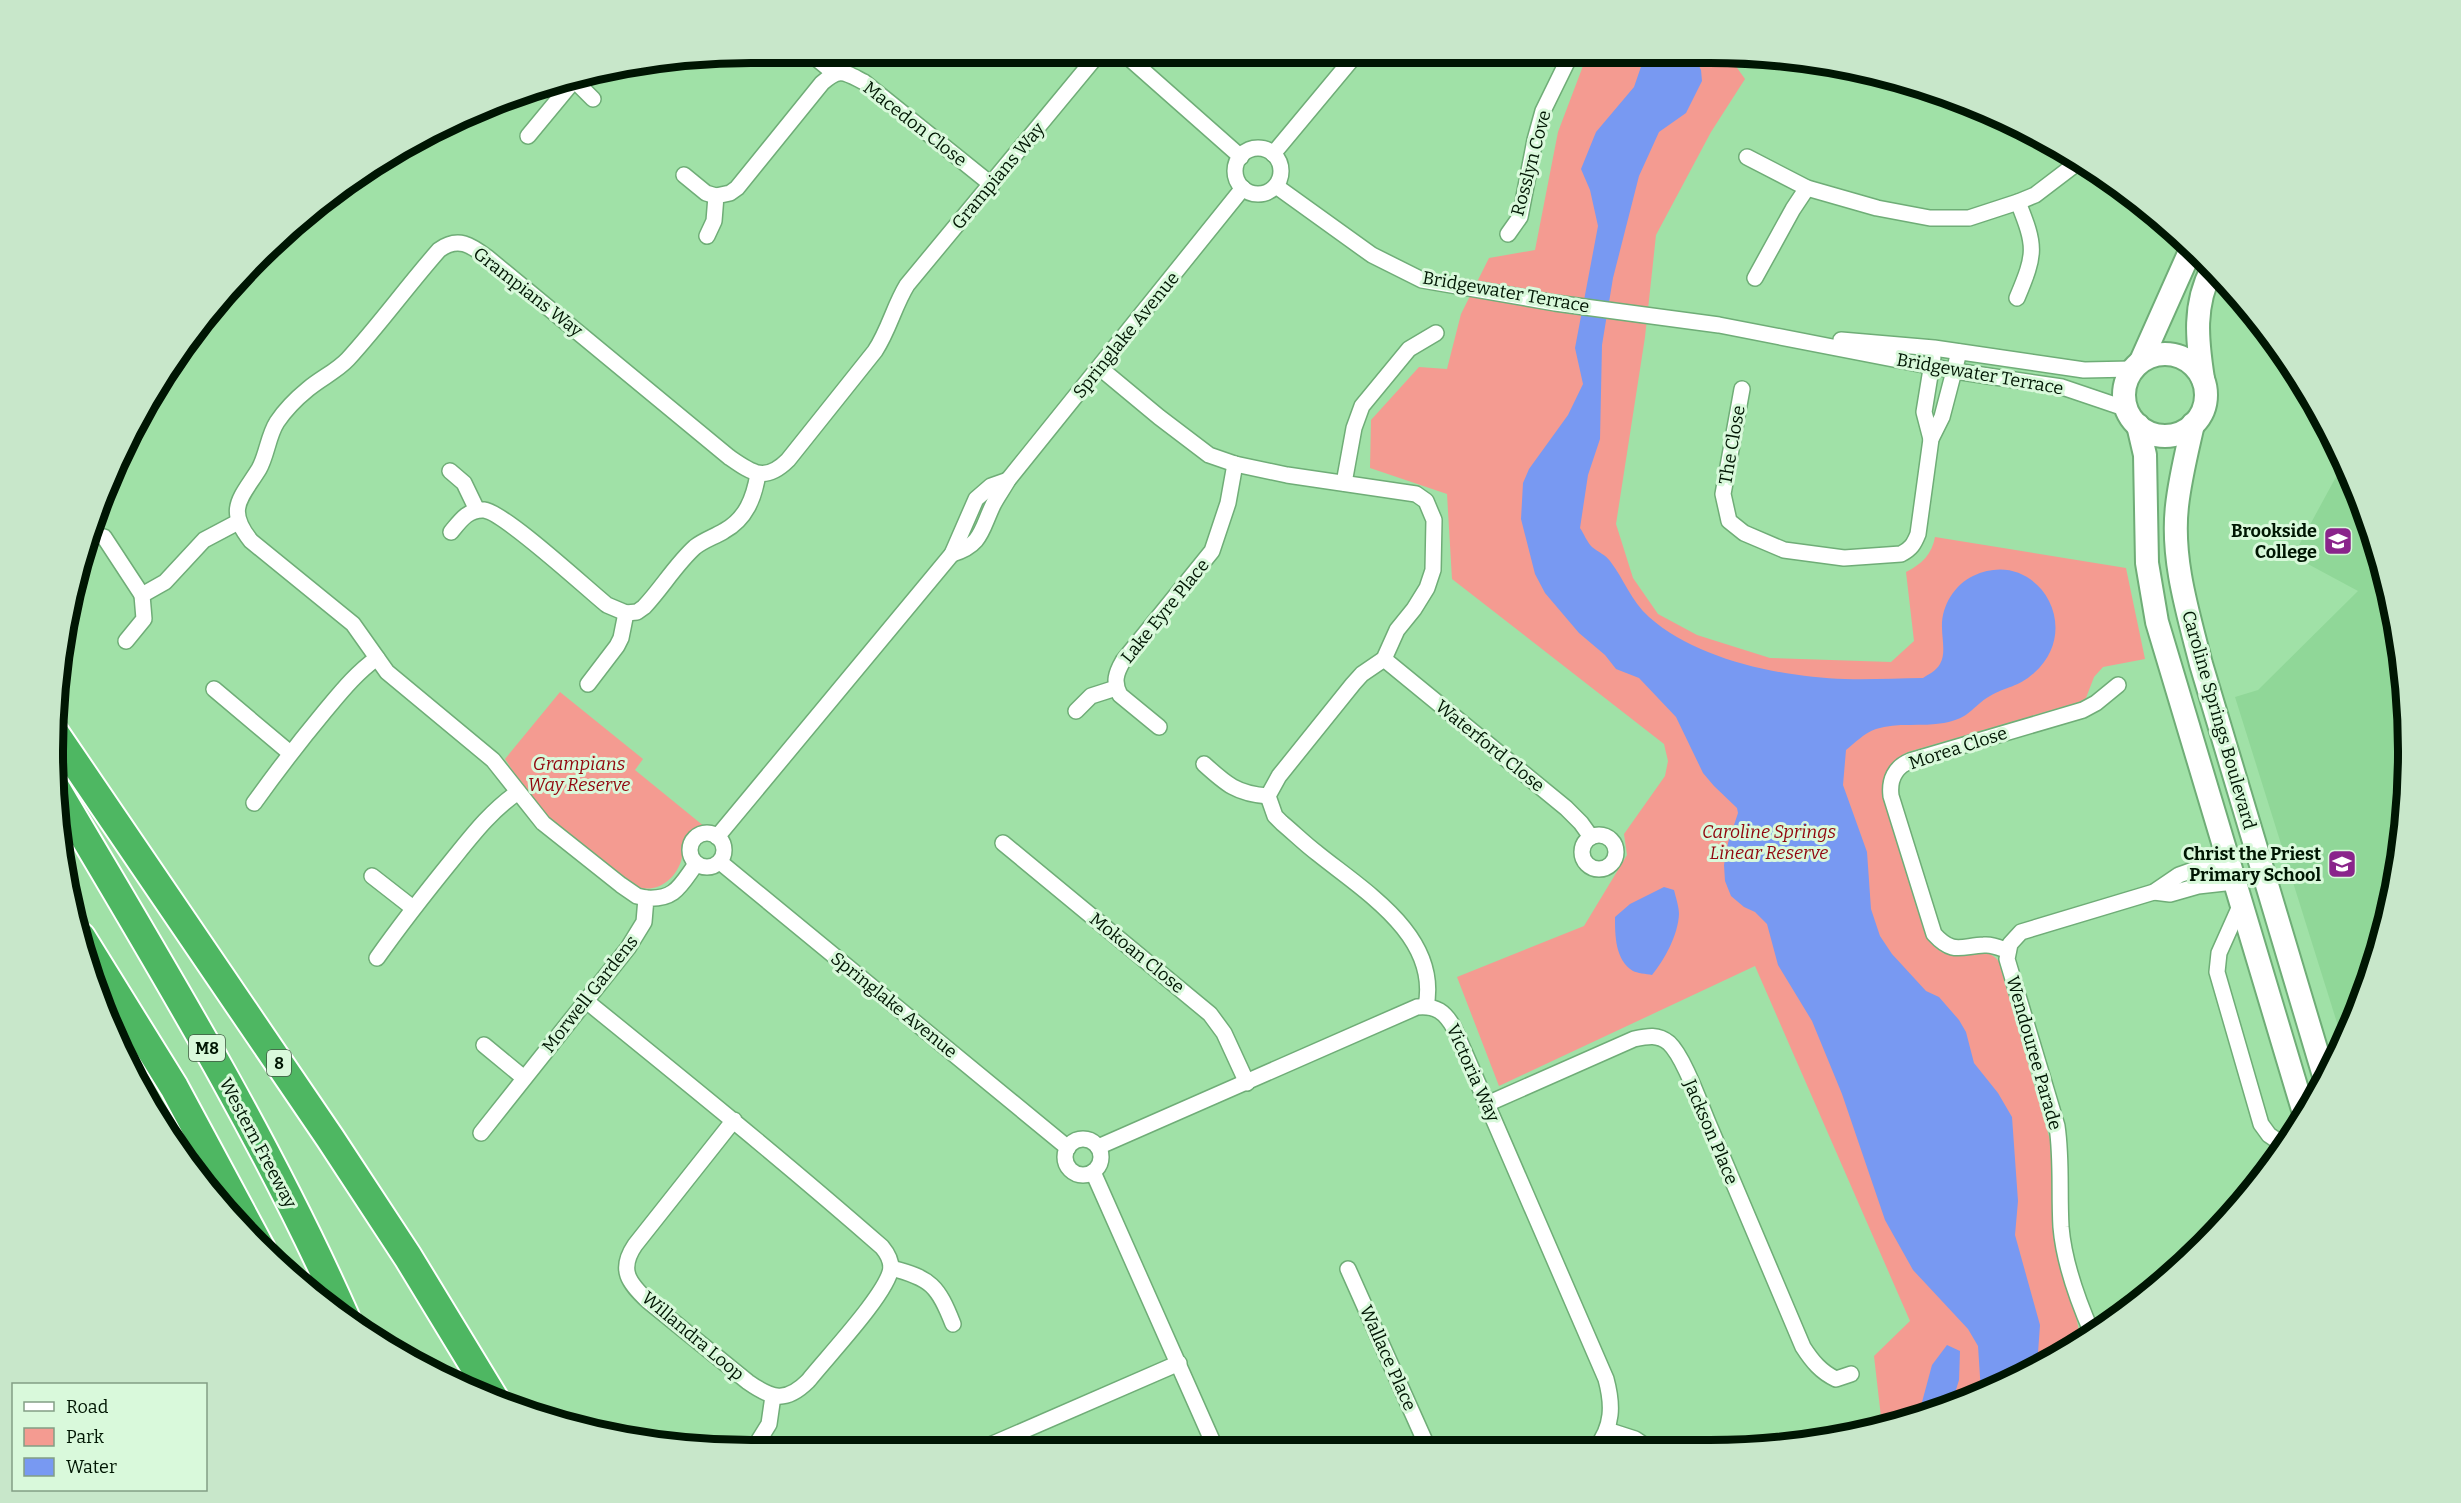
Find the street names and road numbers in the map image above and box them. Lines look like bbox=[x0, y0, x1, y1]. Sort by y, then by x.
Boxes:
street label: Macedon Close bbox=[859, 77, 971, 171]
street label: Rosslyn Cove bbox=[1506, 108, 1556, 218]
street label: Grampians Way bbox=[947, 118, 1049, 234]
street label: Grampians Way bbox=[469, 242, 587, 342]
street label: Bridgewater Terrace bbox=[1421, 266, 1591, 318]
street label: Springlake Avenue bbox=[1068, 267, 1184, 403]
street label: Bridgewater Terrace bbox=[1895, 348, 2065, 400]
street label: The Close bbox=[1714, 404, 1750, 486]
street label: Lake Eyre Place bbox=[1116, 554, 1214, 668]
street label: Caroline Springs Boulevard bbox=[2177, 608, 2261, 832]
street label: Waterford Close bbox=[1431, 695, 1549, 797]
street label: Morea Close bbox=[1906, 722, 2010, 774]
street label: Mokoan Close bbox=[1085, 908, 1189, 998]
street label: Morwell Gardens bbox=[537, 931, 643, 1057]
street label: Springlake Avenue bbox=[826, 947, 962, 1063]
street label: Wendouree Parade bbox=[2001, 973, 2067, 1133]
street label: Victoria Way bbox=[1442, 1021, 1505, 1126]
road number: M8 bbox=[189, 1035, 225, 1061]
road number: 8 bbox=[267, 1050, 291, 1076]
street label: Western Freeway bbox=[214, 1074, 302, 1212]
street label: Jackson Place bbox=[1679, 1075, 1743, 1188]
street label: Willandra Loop bbox=[637, 1287, 749, 1385]
street label: Wallace Place bbox=[1355, 1302, 1421, 1414]

